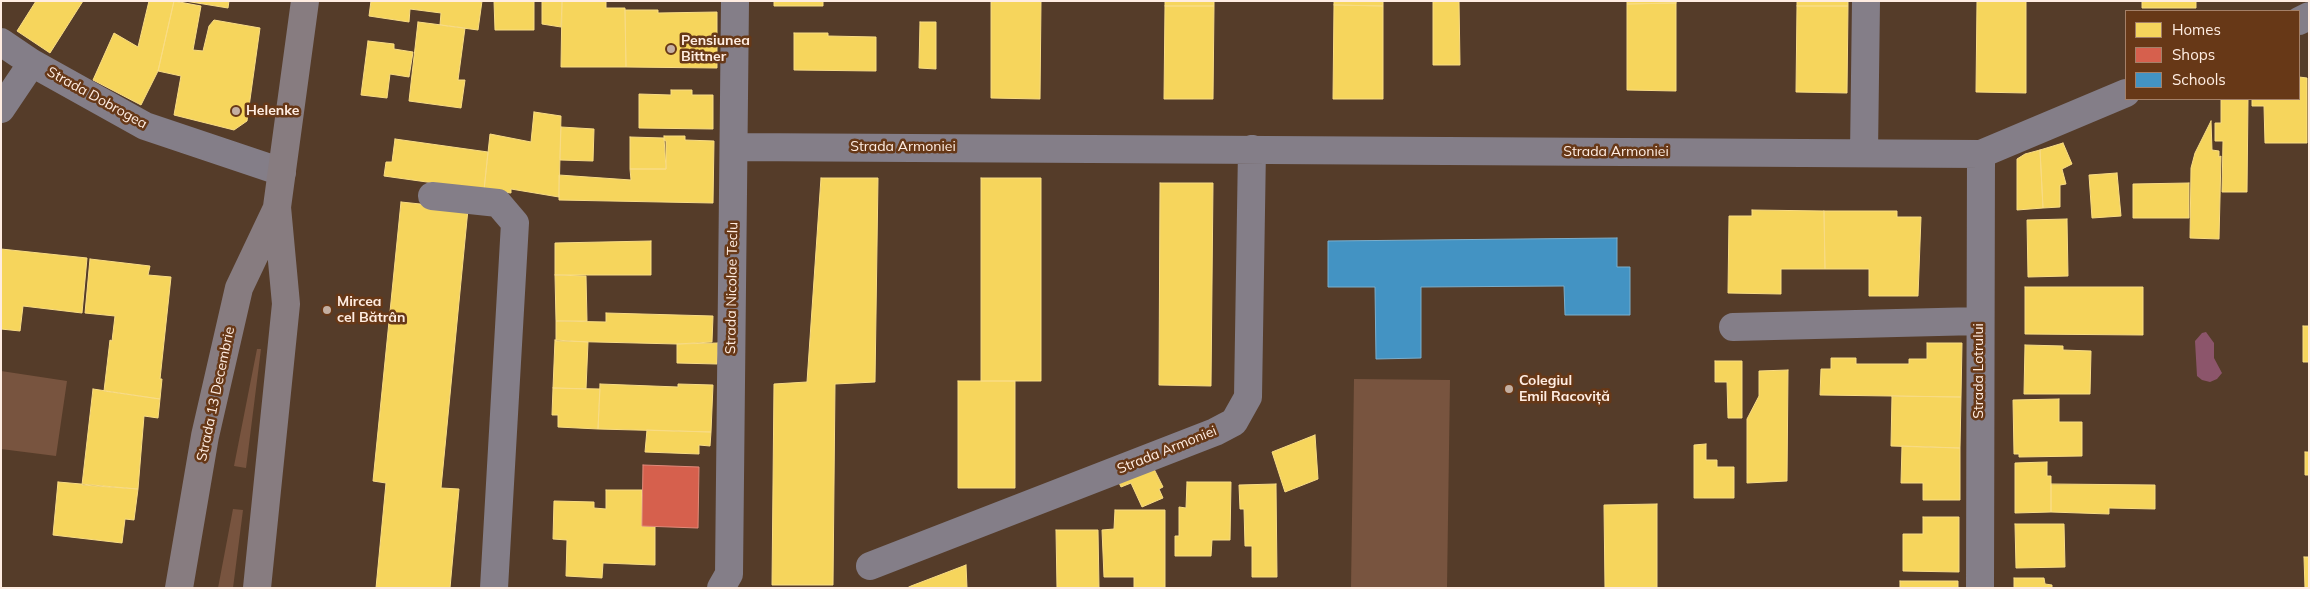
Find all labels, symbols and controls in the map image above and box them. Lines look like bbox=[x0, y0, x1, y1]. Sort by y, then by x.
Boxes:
legend bbox=[2125, 10, 2300, 100]
text: Homes bbox=[2172, 20, 2221, 39]
place label: Pensiunea Bittner bbox=[681, 33, 750, 65]
marker: Pensiunea Bittner bbox=[665, 43, 677, 55]
text: Shops bbox=[2172, 45, 2215, 64]
street label: Strada Dobrogea bbox=[44, 64, 150, 132]
text: Schools bbox=[2172, 70, 2226, 89]
place label: Helenke bbox=[246, 103, 300, 119]
marker: Helenke bbox=[230, 105, 242, 117]
street label: Strada Armoniei bbox=[850, 139, 956, 155]
street label: Strada Armoniei bbox=[1563, 144, 1669, 160]
street label: Strada Nicolae Teclu bbox=[722, 222, 742, 354]
place label: Mircea cel Bătrân bbox=[337, 294, 405, 326]
marker: Mircea cel Bătrân bbox=[321, 304, 333, 316]
street label: Strada Lotrului bbox=[1971, 323, 1987, 419]
street label: Strada 13 Decembrie bbox=[194, 325, 238, 463]
place label: Colegiul Emil Racoviță bbox=[1519, 373, 1610, 406]
marker: Colegiul Emil Racoviță bbox=[1503, 383, 1515, 395]
street label: Strada Armoniei bbox=[1115, 422, 1219, 478]

